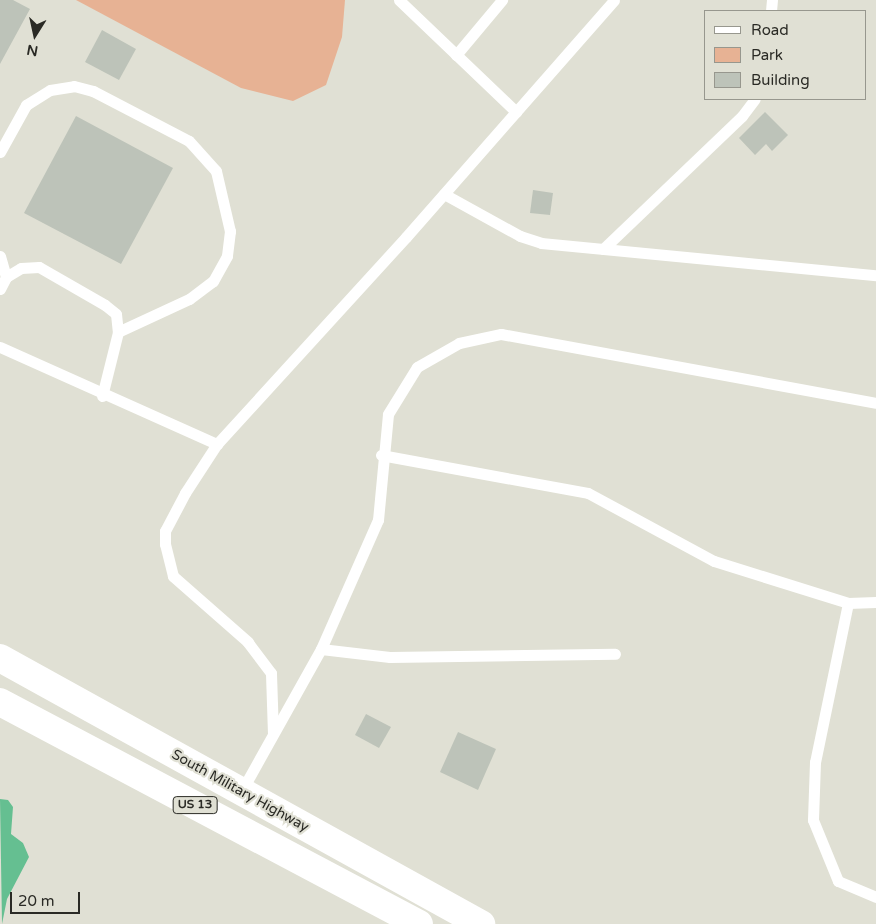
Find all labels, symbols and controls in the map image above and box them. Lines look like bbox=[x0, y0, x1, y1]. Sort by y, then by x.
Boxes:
north arrow bbox=[10, 10, 60, 60]
legend bbox=[704, 10, 866, 100]
text: Road bbox=[751, 21, 789, 39]
text: N bbox=[25, 41, 39, 60]
text: Park bbox=[751, 46, 783, 64]
text: Building bbox=[751, 71, 810, 89]
street label: South Military Highway bbox=[169, 746, 311, 836]
road number: US 13 bbox=[172, 796, 218, 814]
scale bar bbox=[12, 882, 82, 914]
text: 20 m bbox=[18, 892, 55, 910]

